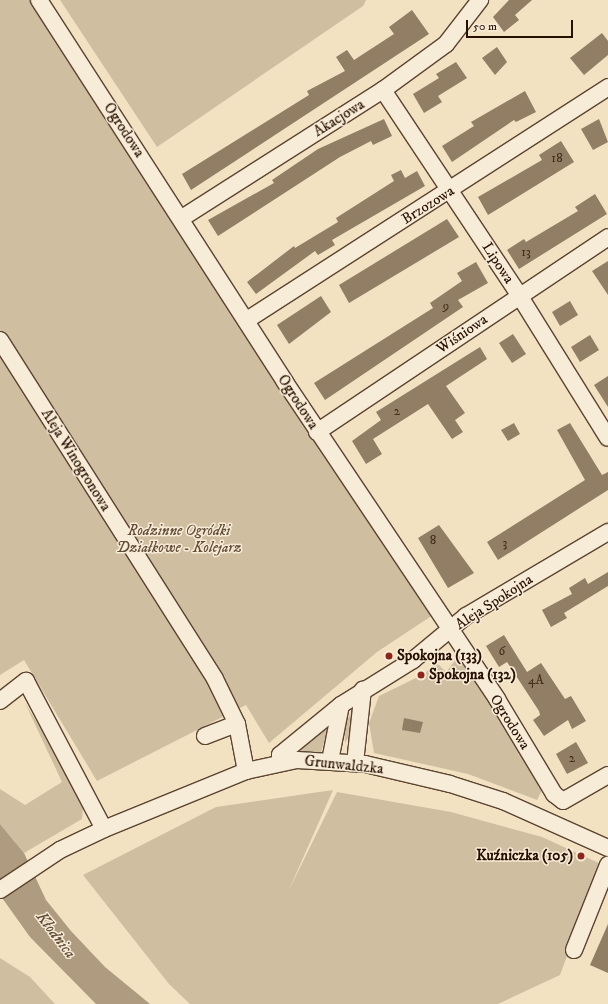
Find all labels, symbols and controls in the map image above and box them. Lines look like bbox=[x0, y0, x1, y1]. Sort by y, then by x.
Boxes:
scale bar bbox=[468, 12, 575, 38]
text: 50 m bbox=[473, 19, 497, 34]
street label: Akacjowa bbox=[310, 95, 368, 141]
street label: Ogrodowa bbox=[100, 99, 148, 161]
house number: 18 bbox=[551, 150, 563, 166]
street label: Brzozowa bbox=[398, 182, 458, 228]
street label: Lipowa bbox=[478, 239, 518, 287]
house number: 13 bbox=[521, 244, 531, 260]
house number: 9 bbox=[443, 298, 449, 314]
street label: Wiśniowa bbox=[433, 310, 491, 358]
street label: Ogrodowa bbox=[274, 371, 322, 433]
house number: 2 bbox=[394, 403, 400, 419]
street label: Aleja Winogronowa bbox=[37, 406, 115, 514]
park label: Rodzinne Ogródki Działkowe - Kolejarz bbox=[116, 521, 242, 556]
house number: 8 bbox=[430, 532, 436, 548]
house number: 3 bbox=[503, 535, 507, 551]
street label: Aleja Spokojna bbox=[452, 570, 536, 634]
house number: 6 bbox=[499, 643, 505, 659]
place label: Spokojna (133) bbox=[397, 647, 482, 665]
marker: Spokojna (133) bbox=[384, 651, 394, 661]
place label: Spokojna (132) bbox=[429, 666, 516, 684]
marker: Spokojna (132) bbox=[416, 670, 426, 680]
house number: 4A bbox=[528, 672, 544, 688]
street label: Ogrodowa bbox=[486, 691, 534, 753]
house number: 2 bbox=[569, 750, 575, 766]
street label: Grunwaldzka bbox=[304, 752, 384, 778]
place label: Kuźniczka (105) bbox=[476, 847, 573, 865]
marker: Kuźniczka (105) bbox=[576, 851, 586, 861]
water label: Kłodnica bbox=[32, 908, 80, 962]

